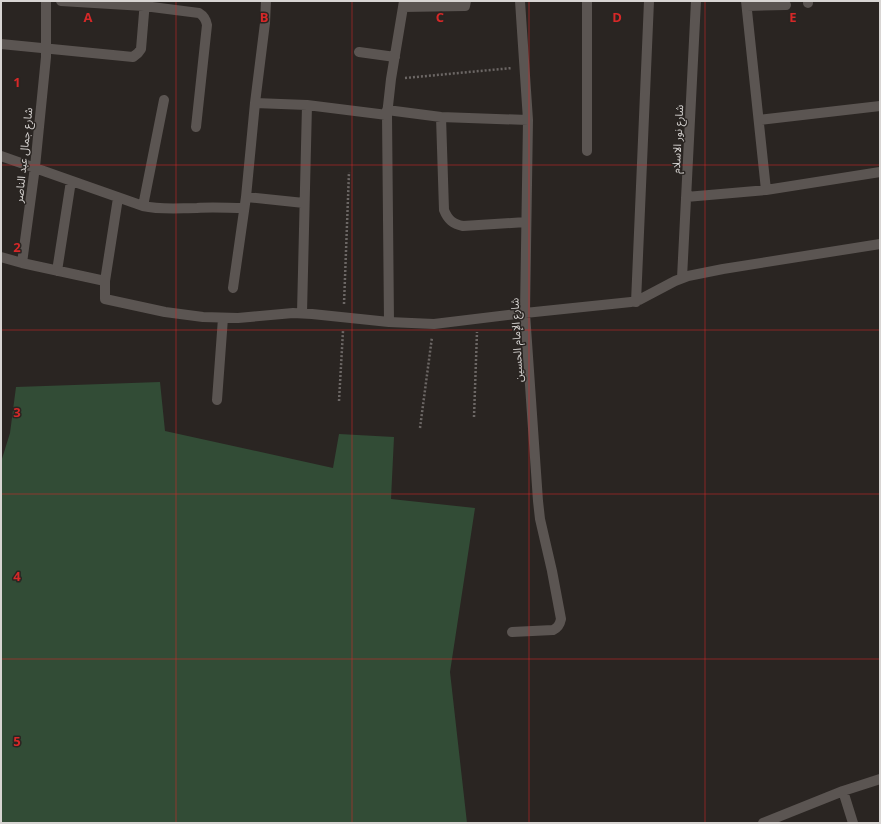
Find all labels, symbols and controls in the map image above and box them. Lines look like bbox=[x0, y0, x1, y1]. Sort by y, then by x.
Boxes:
text: A bbox=[84, 8, 93, 26]
text: B bbox=[260, 8, 269, 26]
text: C bbox=[436, 8, 444, 26]
text: D bbox=[612, 8, 622, 26]
text: E bbox=[789, 8, 797, 26]
text: 1 bbox=[13, 73, 21, 91]
street label: شارع نور الاسلام bbox=[668, 104, 687, 174]
street label: شارع جمال عبد الناصر bbox=[10, 106, 36, 204]
text: 2 bbox=[13, 238, 21, 256]
street label: شارع الإمام الحسين bbox=[506, 297, 527, 383]
text: 3 bbox=[13, 403, 21, 421]
text: 4 bbox=[13, 567, 21, 585]
text: 5 bbox=[13, 732, 21, 750]

